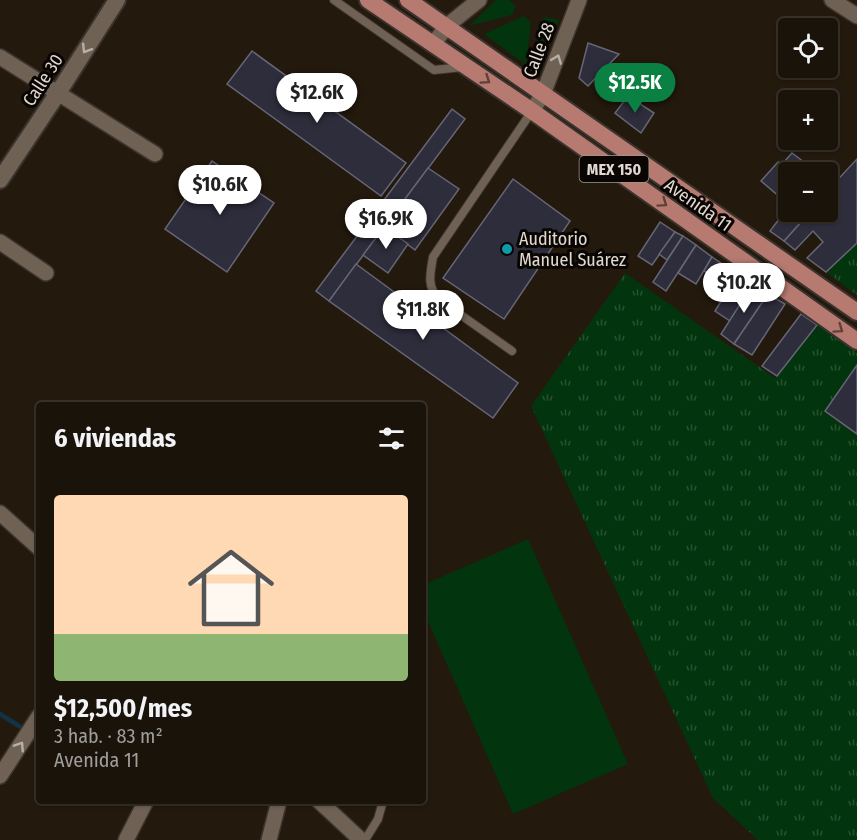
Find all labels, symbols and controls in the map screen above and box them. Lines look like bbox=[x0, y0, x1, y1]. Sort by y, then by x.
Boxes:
map controls bbox=[778, 18, 838, 222]
button: locate bbox=[778, 18, 838, 78]
street label: Calle 28 bbox=[519, 19, 559, 81]
one-way arrow bbox=[83, 43, 94, 54]
street label: Calle 30 bbox=[18, 50, 68, 110]
one-way arrow bbox=[549, 54, 562, 65]
pin: $12.5K bbox=[586, 63, 684, 114]
text: $12.5K bbox=[608, 70, 662, 94]
pin: $12.6K bbox=[268, 73, 366, 124]
one-way arrow bbox=[479, 73, 490, 84]
text: $12.6K bbox=[290, 80, 344, 104]
button: + bbox=[778, 90, 838, 150]
road number: MEX 150 bbox=[580, 156, 648, 182]
button: − bbox=[778, 162, 838, 222]
pin: $10.6K bbox=[171, 165, 269, 216]
text: $10.6K bbox=[192, 172, 248, 196]
street label: Avenida 11 bbox=[660, 174, 736, 236]
one-way arrow bbox=[656, 196, 667, 207]
pin: $16.9K bbox=[337, 199, 435, 250]
text: $16.9K bbox=[359, 206, 413, 230]
place label: Auditorio Manuel Suárez bbox=[519, 228, 626, 271]
marker: Auditorio Manuel Suárez bbox=[500, 242, 514, 256]
pin: $10.2K bbox=[695, 263, 793, 314]
text: $10.2K bbox=[717, 270, 771, 294]
pin: $11.8K bbox=[374, 290, 472, 341]
text: $11.8K bbox=[397, 297, 449, 321]
one-way arrow bbox=[832, 321, 843, 332]
icon: filters bbox=[375, 422, 408, 455]
text: 6 viviendas bbox=[54, 423, 176, 454]
icon: home bbox=[177, 534, 285, 642]
text: $12,500/mes bbox=[54, 693, 192, 724]
text: 3 hab. · 83 m² bbox=[54, 724, 163, 748]
one-way arrow bbox=[12, 742, 24, 752]
text: Avenida 11 bbox=[54, 748, 139, 772]

